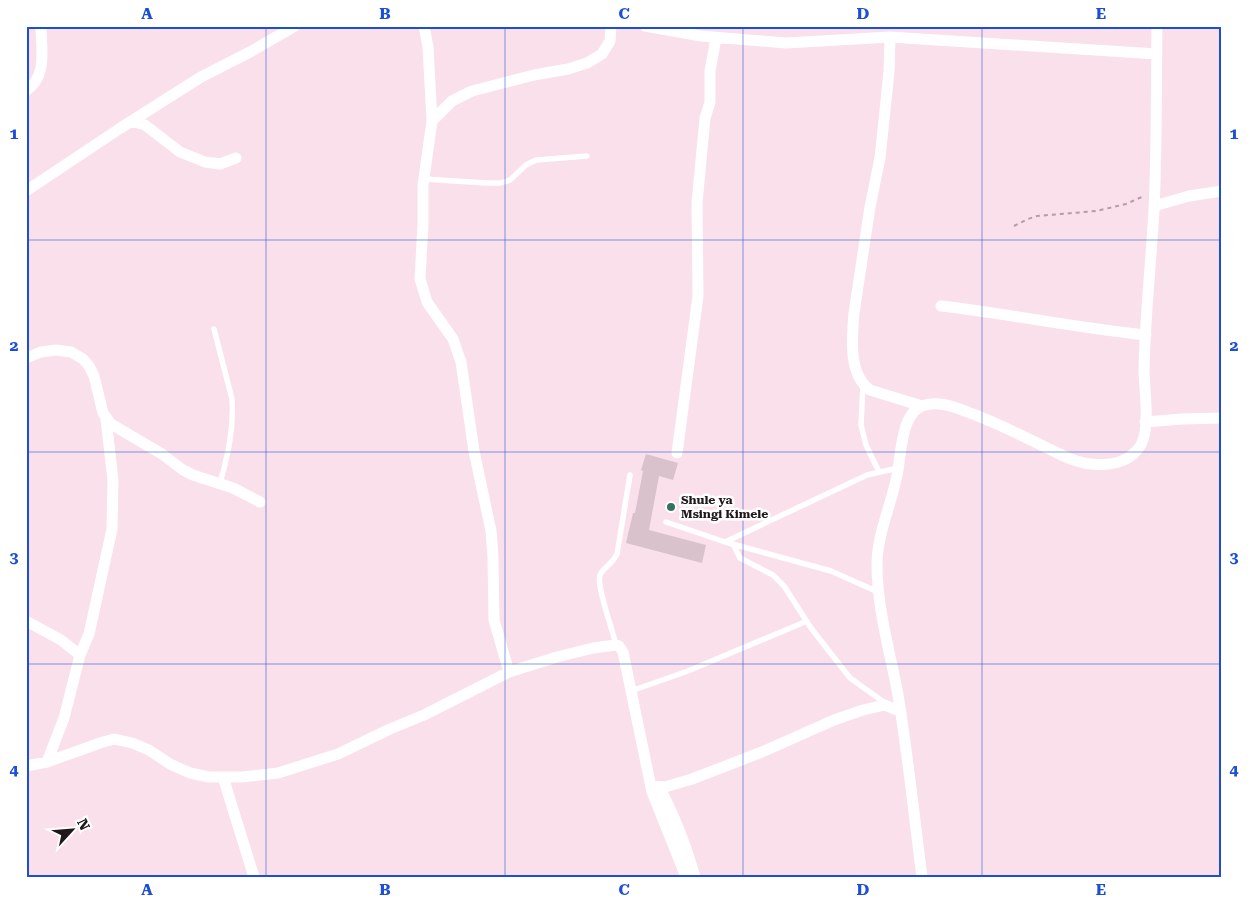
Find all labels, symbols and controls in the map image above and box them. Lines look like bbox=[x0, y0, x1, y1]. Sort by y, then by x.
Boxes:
text: A bbox=[141, 4, 153, 23]
text: B bbox=[379, 4, 391, 23]
text: C bbox=[618, 4, 630, 23]
text: D bbox=[857, 4, 870, 23]
text: E bbox=[1096, 4, 1106, 23]
text: 1 bbox=[10, 124, 19, 143]
text: 1 bbox=[1230, 124, 1239, 143]
text: 2 bbox=[10, 336, 19, 355]
text: 2 bbox=[1230, 336, 1239, 355]
place label: Shule ya Msingi Kimele bbox=[681, 493, 768, 521]
marker: Shule ya Msingi Kimele bbox=[665, 501, 677, 513]
text: 3 bbox=[10, 548, 19, 567]
text: 3 bbox=[1230, 548, 1239, 567]
text: 4 bbox=[10, 760, 19, 779]
text: 4 bbox=[1230, 760, 1239, 779]
north arrow bbox=[48, 806, 98, 856]
text: N bbox=[74, 816, 93, 833]
text: A bbox=[141, 880, 153, 899]
text: B bbox=[379, 880, 391, 899]
text: C bbox=[618, 880, 630, 899]
text: D bbox=[857, 880, 870, 899]
text: E bbox=[1096, 880, 1106, 899]

